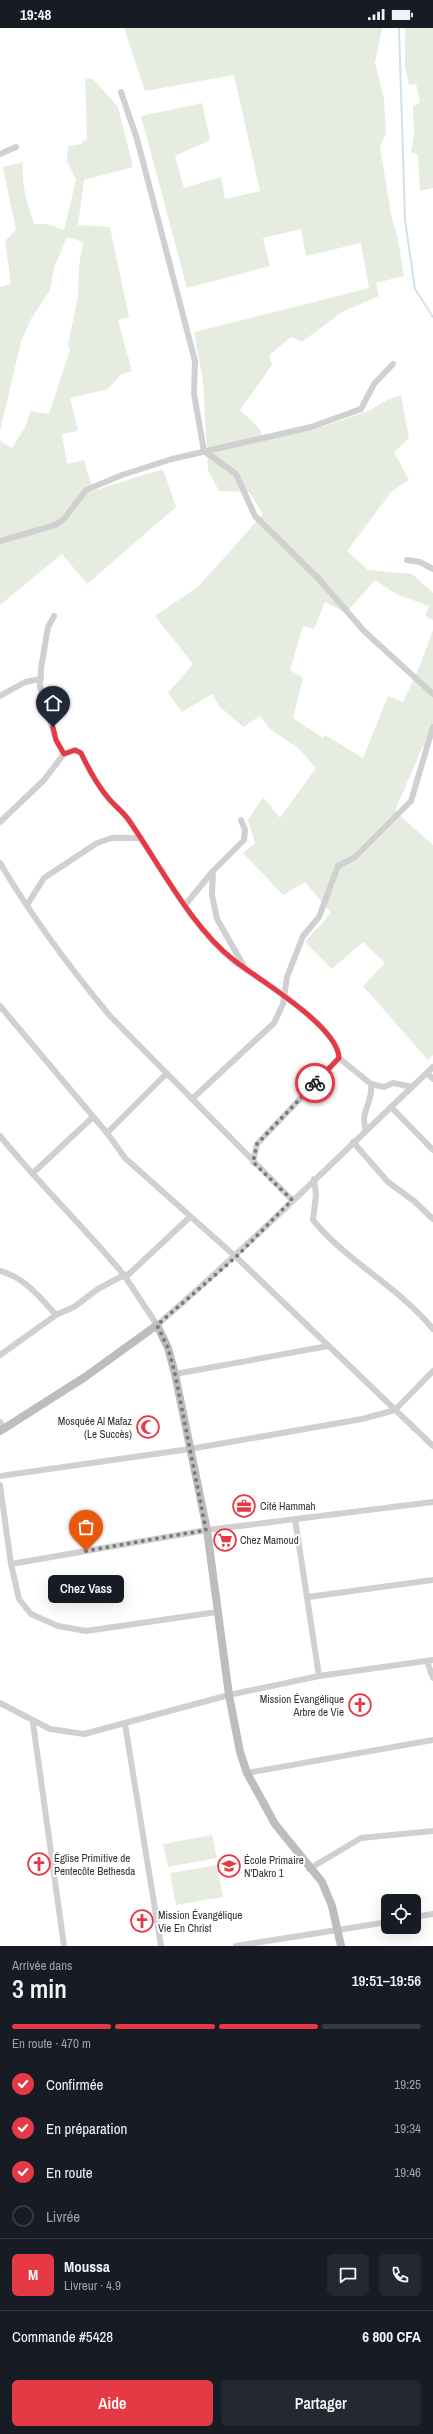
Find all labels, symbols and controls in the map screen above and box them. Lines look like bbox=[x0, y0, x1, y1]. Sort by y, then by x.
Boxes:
text: 19:48 bbox=[20, 4, 51, 25]
pin bbox=[36, 686, 70, 727]
icon: home bbox=[42, 692, 64, 714]
courier bbox=[295, 1063, 335, 1103]
icon: bike bbox=[304, 1072, 326, 1094]
place label: Mosquée Al Mafaz (Le Succès) bbox=[58, 1414, 132, 1441]
mosque icon: Mosquée Al Mafaz (Le Succès) bbox=[135, 1414, 161, 1440]
office icon: Cité Hammah bbox=[231, 1493, 257, 1519]
place label: Cité Hammah bbox=[260, 1499, 316, 1513]
pin bbox=[69, 1510, 103, 1551]
icon: bag bbox=[75, 1516, 97, 1538]
supermarket icon: Chez Mamoud bbox=[212, 1527, 238, 1553]
place label: Chez Mamoud bbox=[240, 1533, 299, 1547]
callout: Chez Vass bbox=[48, 1575, 124, 1603]
text: Chez Vass bbox=[60, 1580, 112, 1597]
place label: Mission Évangélique Arbre de Vie bbox=[260, 1692, 344, 1719]
church icon: Mission Évangélique Arbre de Vie bbox=[347, 1692, 373, 1718]
church icon: Église Primitive de Pentecôte Bethesda bbox=[26, 1851, 52, 1877]
place label: Église Primitive de Pentecôte Bethesda bbox=[54, 1851, 135, 1878]
school or university icon: École Primaire N'Dakro 1 bbox=[216, 1853, 242, 1879]
place label: École Primaire N'Dakro 1 bbox=[244, 1853, 304, 1880]
map controls bbox=[381, 1894, 421, 1934]
button: locate bbox=[381, 1894, 421, 1934]
church icon: Mission Évangélique Vie En Christ bbox=[129, 1908, 155, 1934]
place label: Mission Évangélique Vie En Christ bbox=[158, 1908, 242, 1935]
text: Arrivée dans bbox=[12, 1957, 72, 1974]
text: 19:51–19:56 bbox=[352, 1970, 421, 1991]
text: 3 min bbox=[12, 1971, 67, 2006]
text: En route · 470 m bbox=[12, 2035, 91, 2052]
icon: check bbox=[12, 2073, 34, 2095]
text: Confirmée bbox=[46, 2074, 103, 2095]
text: 19:25 bbox=[394, 2076, 421, 2093]
icon: check bbox=[12, 2117, 34, 2139]
text: En préparation bbox=[46, 2118, 127, 2139]
text: 19:34 bbox=[394, 2120, 421, 2137]
icon: check bbox=[12, 2161, 34, 2183]
text: En route bbox=[46, 2162, 93, 2183]
text: 19:46 bbox=[394, 2164, 421, 2181]
text: Livrée bbox=[46, 2206, 80, 2227]
button: chat bbox=[327, 2254, 369, 2296]
button: phone bbox=[379, 2254, 421, 2296]
text: Moussa bbox=[64, 2256, 110, 2277]
text: M bbox=[28, 2264, 38, 2285]
text: Livreur · 4.9 bbox=[64, 2277, 121, 2294]
text: Commande #5428 bbox=[12, 2326, 113, 2347]
text: 6 800 CFA bbox=[362, 2326, 421, 2347]
button: Aide bbox=[12, 2380, 213, 2426]
button: Partager bbox=[221, 2380, 421, 2426]

